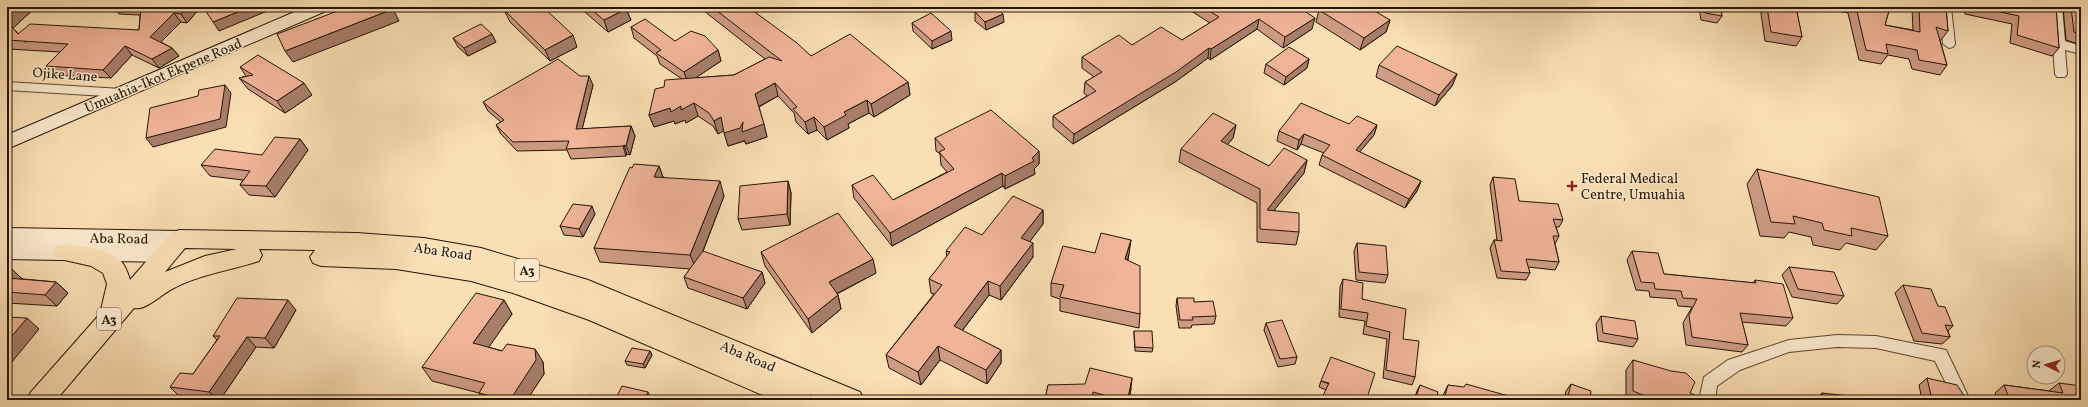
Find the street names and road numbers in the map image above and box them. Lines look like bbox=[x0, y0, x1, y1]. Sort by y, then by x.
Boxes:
street label: Umuahia-Ikot Ekpene Road bbox=[82, 35, 245, 118]
street label: Ojike Lane bbox=[32, 64, 98, 87]
street label: Aba Road bbox=[89, 229, 149, 250]
street label: Aba Road bbox=[412, 239, 473, 266]
road number: A3 bbox=[515, 259, 539, 281]
road number: A3 bbox=[97, 308, 121, 330]
street label: Aba Road bbox=[717, 337, 778, 378]

